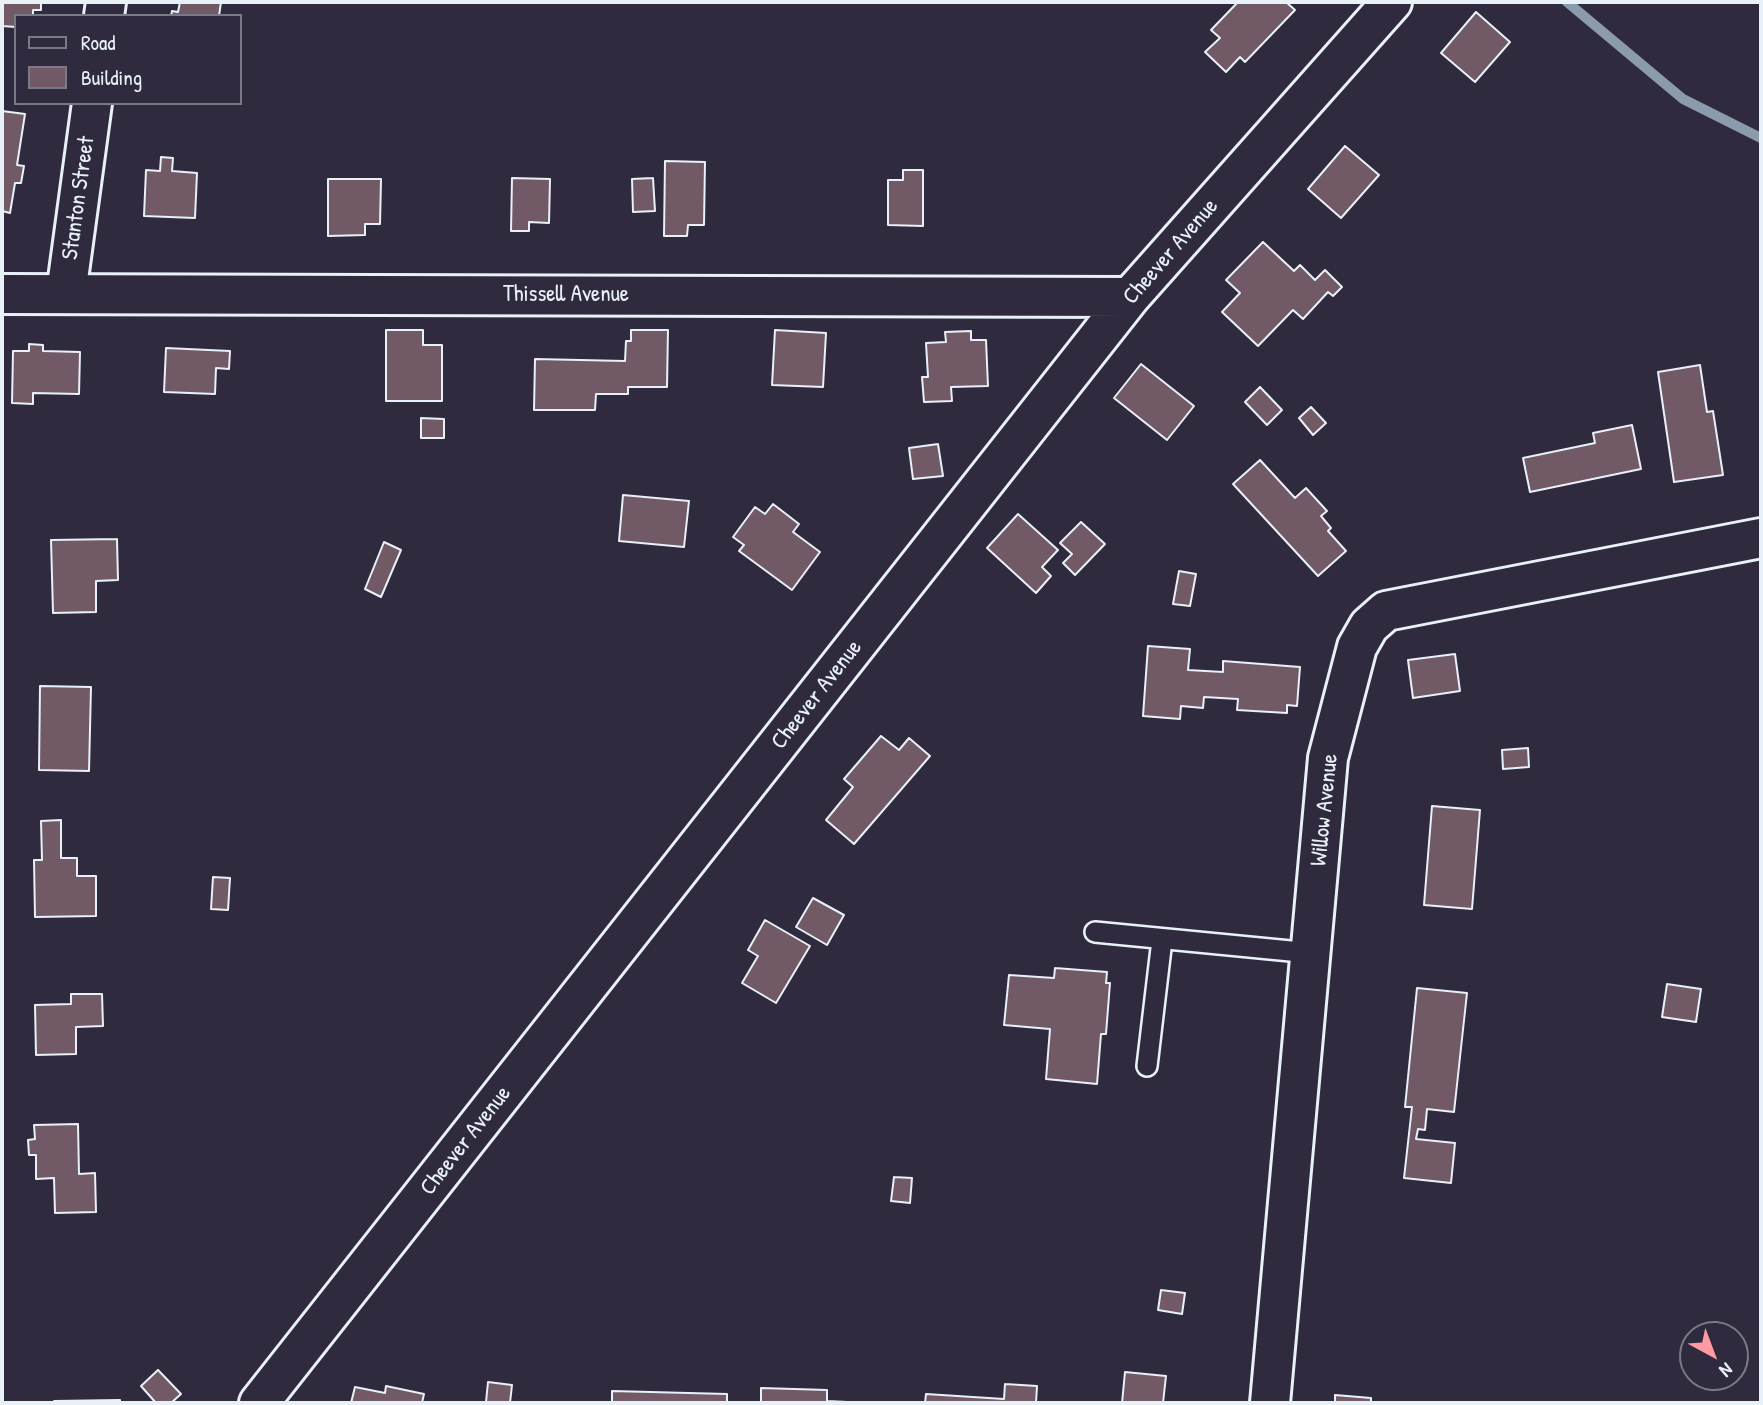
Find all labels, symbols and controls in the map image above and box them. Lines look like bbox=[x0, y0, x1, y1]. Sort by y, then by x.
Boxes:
legend bbox=[14, 14, 242, 105]
text: Road bbox=[81, 28, 115, 57]
text: Building bbox=[81, 63, 142, 92]
street label: Stanton Street bbox=[57, 135, 101, 261]
street label: Cheever Avenue bbox=[1117, 193, 1225, 311]
street label: Thissell Avenue bbox=[503, 281, 629, 309]
street label: Cheever Avenue bbox=[766, 635, 868, 755]
street label: Willow Avenue bbox=[1305, 752, 1345, 868]
street label: Cheever Avenue bbox=[415, 1081, 517, 1201]
north arrow bbox=[1679, 1321, 1749, 1391]
text: N bbox=[1714, 1357, 1739, 1383]

